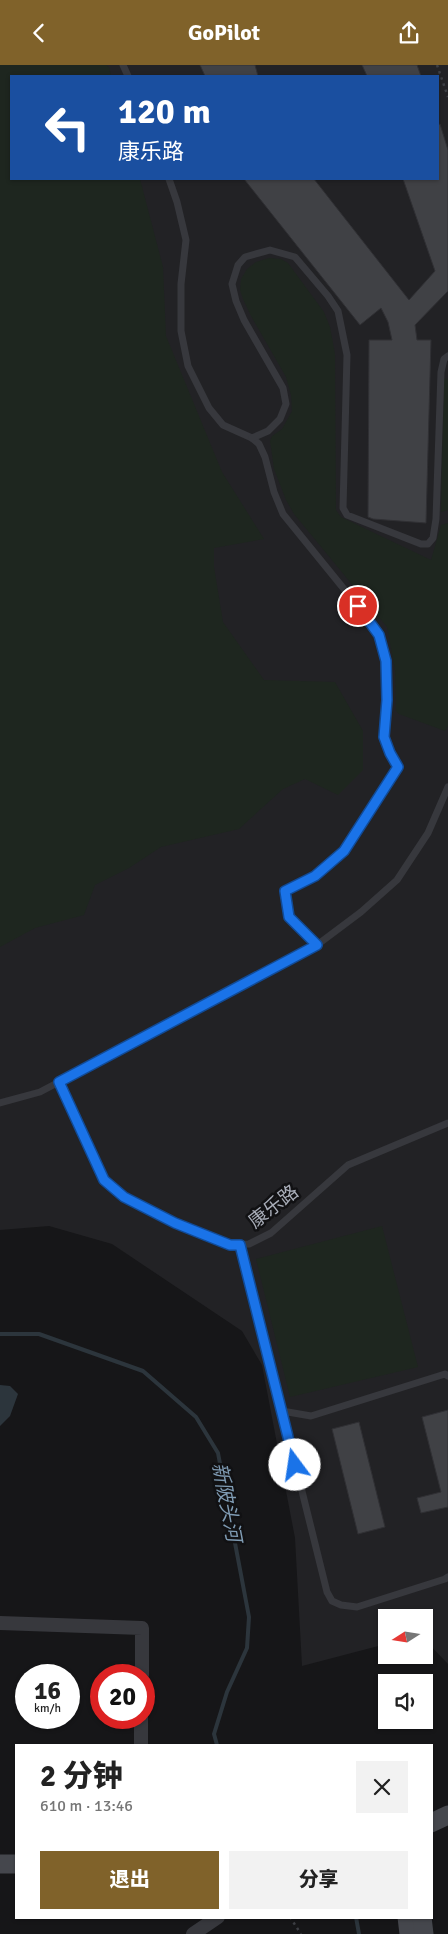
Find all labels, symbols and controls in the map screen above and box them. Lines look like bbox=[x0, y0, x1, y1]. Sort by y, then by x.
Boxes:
icon: back bbox=[25, 19, 53, 47]
text: GoPilot bbox=[188, 19, 260, 46]
icon: share bbox=[395, 19, 423, 47]
text: 120 m bbox=[118, 90, 211, 133]
icon: left bbox=[35, 95, 100, 160]
text: 康乐路 bbox=[118, 138, 184, 165]
pin bbox=[337, 585, 379, 627]
icon: arrive bbox=[344, 592, 372, 620]
street label: 康乐路 bbox=[244, 1180, 303, 1234]
position arrow bbox=[268, 1438, 320, 1490]
water label: 新陂头河 bbox=[207, 1460, 247, 1548]
north arrow bbox=[378, 1609, 432, 1664]
map controls bbox=[378, 1609, 433, 1729]
speed limit sign: 20 bbox=[90, 1664, 155, 1729]
button: sound bbox=[378, 1674, 433, 1729]
text: 16 bbox=[34, 1675, 61, 1706]
text: km/h bbox=[34, 1701, 61, 1716]
text: 2 分钟 bbox=[40, 1758, 123, 1795]
button: close bbox=[356, 1761, 408, 1813]
text: 610 m · 13:46 bbox=[40, 1796, 133, 1816]
button: 退出 bbox=[40, 1851, 219, 1909]
button: 分享 bbox=[229, 1851, 408, 1909]

